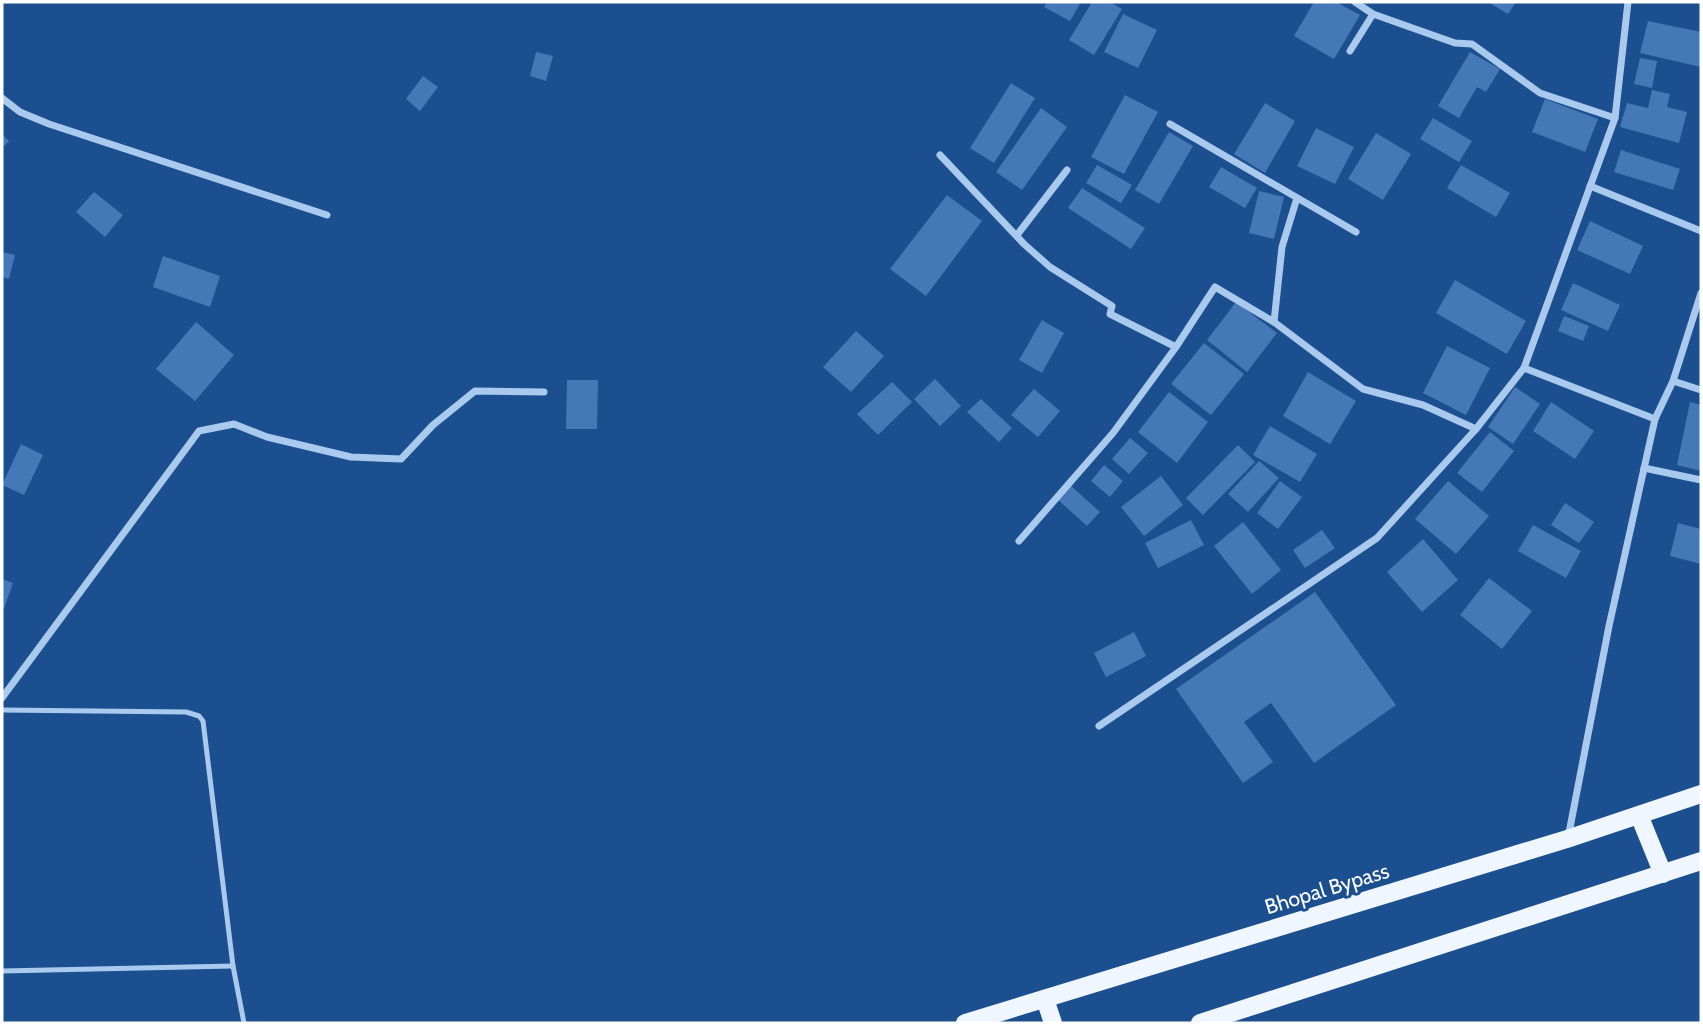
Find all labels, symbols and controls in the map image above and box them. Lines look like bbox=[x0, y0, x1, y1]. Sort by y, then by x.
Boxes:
street label: Bhopal Bypass bbox=[1262, 858, 1392, 919]

